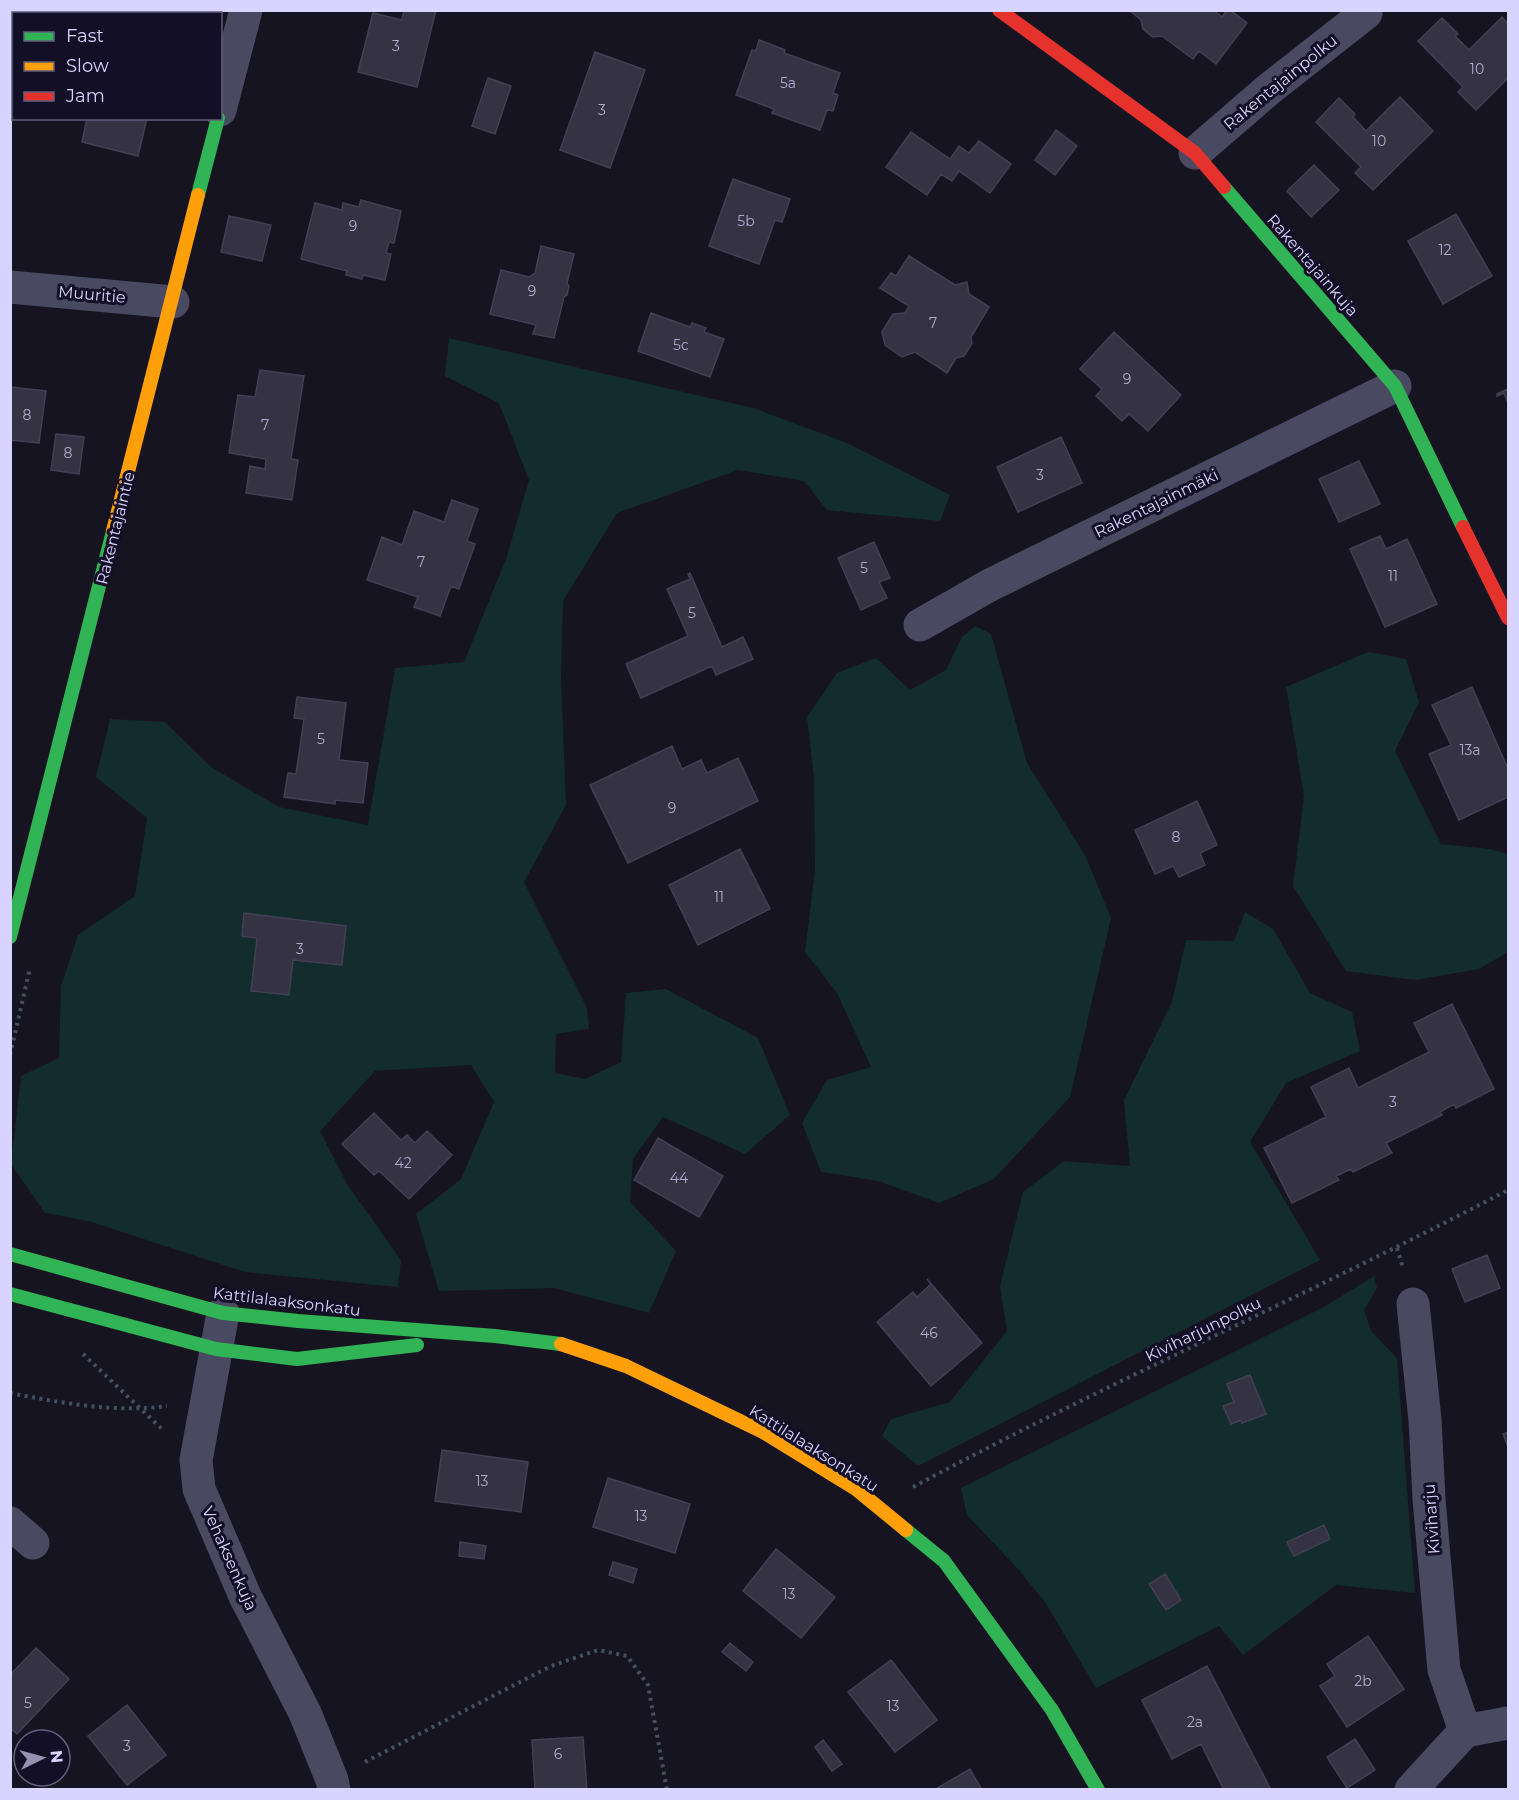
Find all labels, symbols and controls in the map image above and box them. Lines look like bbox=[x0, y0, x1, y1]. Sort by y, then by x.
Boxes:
legend bbox=[12, 12, 222, 120]
text: Fast bbox=[66, 25, 104, 47]
street label: Rakentajainpolku bbox=[1220, 31, 1341, 134]
house number: 3 bbox=[392, 37, 400, 55]
text: Slow bbox=[66, 55, 109, 77]
house number: 10 bbox=[1470, 60, 1484, 78]
house number: 5a bbox=[780, 74, 796, 92]
text: Jam bbox=[65, 85, 105, 107]
house number: 3 bbox=[598, 101, 606, 119]
house number: 10 bbox=[1372, 132, 1386, 150]
street label: Rakentajainkuja bbox=[1263, 210, 1362, 320]
house number: 5b bbox=[737, 212, 755, 230]
house number: 9 bbox=[349, 217, 357, 235]
house number: 12 bbox=[1438, 241, 1452, 259]
street label: Muuritie bbox=[57, 282, 127, 307]
house number: 9 bbox=[528, 282, 536, 300]
house number: 7 bbox=[929, 314, 937, 332]
house number: 5c bbox=[673, 336, 689, 354]
house number: 9 bbox=[1123, 370, 1131, 388]
house number: 8 bbox=[23, 406, 32, 424]
house number: 7 bbox=[261, 416, 269, 434]
house number: 8 bbox=[64, 444, 73, 462]
street label: Rakentajainmäki bbox=[1091, 465, 1221, 542]
house number: 3 bbox=[1036, 466, 1044, 484]
street label: Rakentajaintie bbox=[92, 470, 139, 587]
house number: 7 bbox=[417, 553, 425, 571]
house number: 5 bbox=[860, 559, 868, 577]
house number: 11 bbox=[1388, 567, 1398, 585]
house number: 5 bbox=[688, 604, 696, 622]
house number: 5 bbox=[317, 730, 325, 748]
house number: 13a bbox=[1459, 741, 1481, 759]
house number: 9 bbox=[668, 799, 676, 817]
house number: 8 bbox=[1172, 828, 1181, 846]
house number: 11 bbox=[714, 888, 724, 906]
house number: 3 bbox=[296, 940, 304, 958]
house number: 3 bbox=[1389, 1093, 1397, 1111]
house number: 42 bbox=[394, 1154, 412, 1172]
house number: 44 bbox=[670, 1169, 689, 1187]
street label: Kattilalaaksonkatu bbox=[212, 1283, 362, 1320]
street label: Kiviharjunpolku bbox=[1142, 1293, 1264, 1366]
house number: 46 bbox=[920, 1324, 938, 1342]
street label: Kattilalaaksonkatu bbox=[746, 1401, 882, 1496]
house number: 13 bbox=[476, 1472, 489, 1490]
street label: Kiviharju bbox=[1420, 1483, 1443, 1555]
street label: Vehaksenkuja bbox=[198, 1503, 261, 1613]
house number: 13 bbox=[635, 1507, 648, 1525]
house number: 13 bbox=[783, 1585, 796, 1603]
house number: 2b bbox=[1354, 1672, 1372, 1690]
house number: 5 bbox=[24, 1694, 32, 1712]
house number: 13 bbox=[887, 1697, 900, 1715]
house number: 2a bbox=[1187, 1713, 1203, 1731]
north arrow bbox=[12, 1728, 72, 1788]
house number: 3 bbox=[123, 1737, 131, 1755]
house number: 6 bbox=[554, 1745, 563, 1763]
text: N bbox=[46, 1749, 66, 1764]

